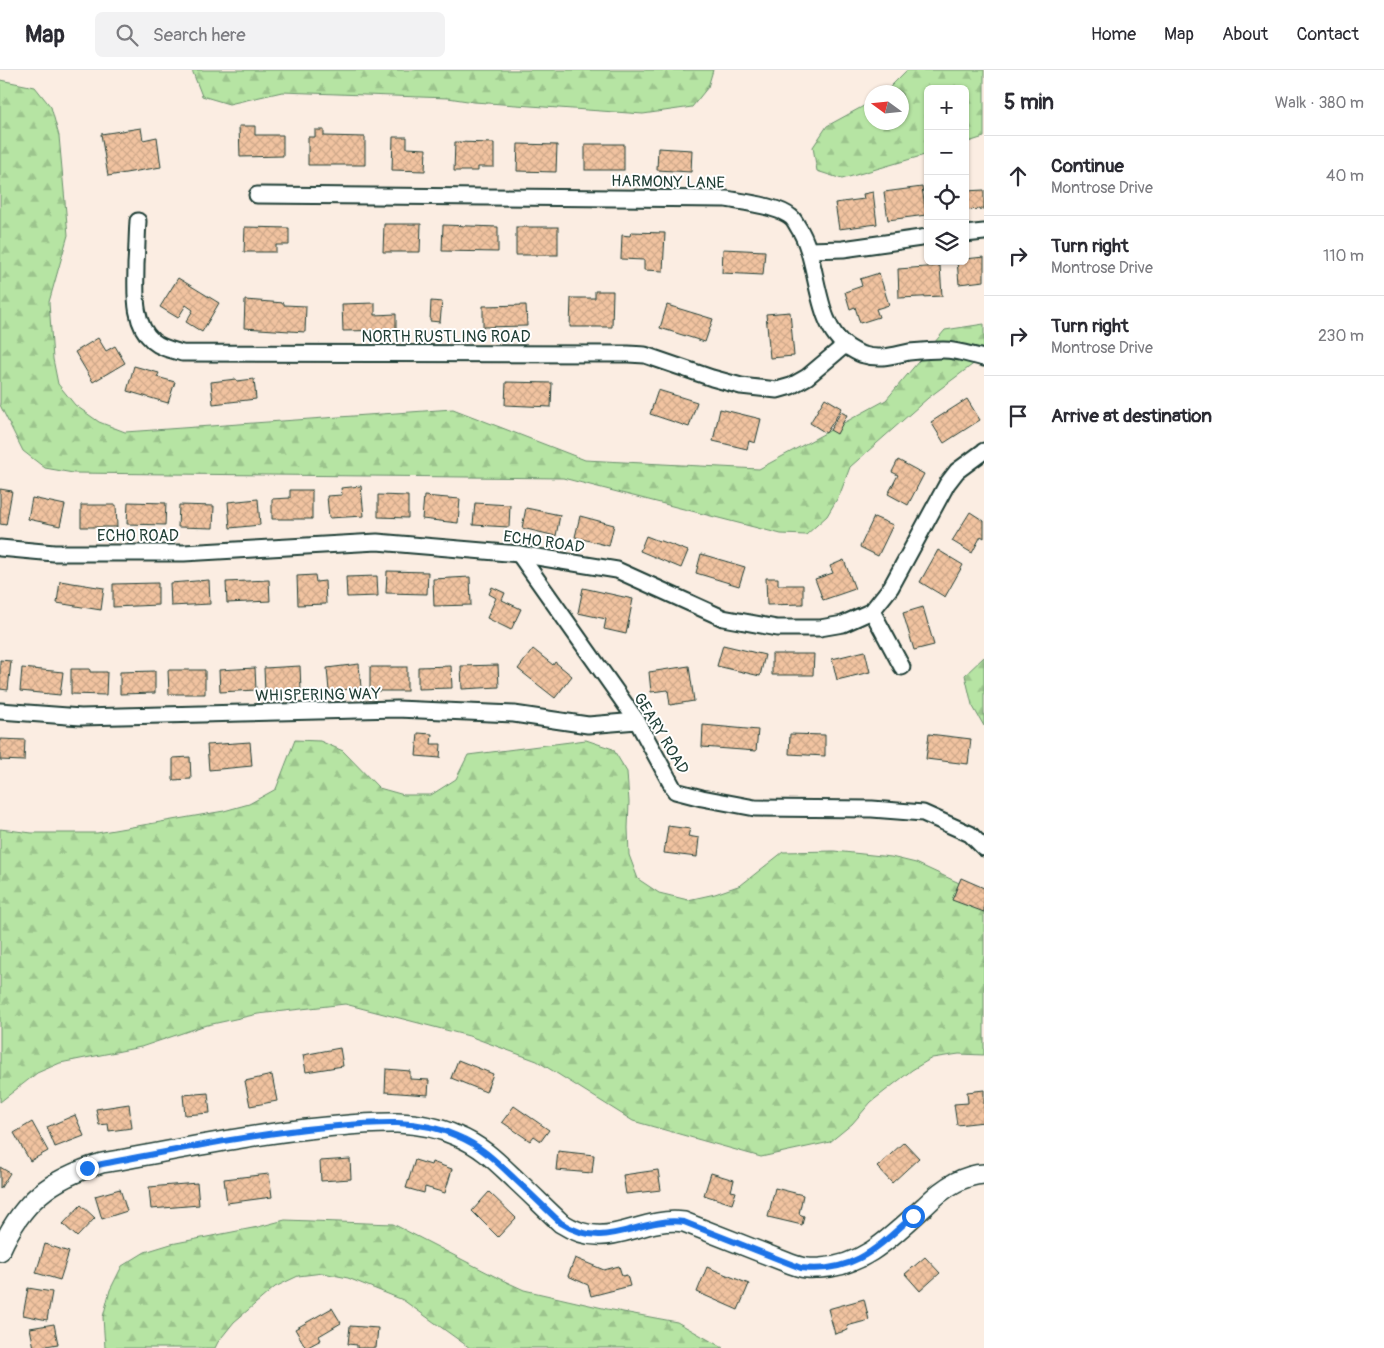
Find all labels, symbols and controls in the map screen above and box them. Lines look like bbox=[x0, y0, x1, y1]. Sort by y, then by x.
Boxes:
search box bbox=[95, 12, 445, 57]
text: Map bbox=[25, 20, 65, 49]
icon: search bbox=[113, 21, 141, 49]
text: Search here bbox=[153, 23, 246, 47]
text: Home bbox=[1091, 23, 1136, 46]
text: Map bbox=[1164, 23, 1194, 46]
text: About bbox=[1222, 23, 1268, 46]
text: Contact bbox=[1296, 23, 1359, 46]
north arrow bbox=[864, 85, 909, 130]
map controls bbox=[924, 85, 969, 265]
button: + bbox=[924, 85, 969, 130]
text: 5 min bbox=[1004, 89, 1054, 116]
text: Walk · 380 m bbox=[1275, 93, 1364, 113]
button: − bbox=[924, 130, 969, 175]
text: Continue bbox=[1051, 154, 1124, 178]
icon: ahead bbox=[1004, 162, 1032, 190]
text: 40 m bbox=[1326, 166, 1364, 186]
street label: HARMONY LANE bbox=[611, 171, 725, 193]
button: locate bbox=[924, 175, 969, 220]
text: Montrose Drive bbox=[1051, 178, 1153, 198]
button: layers bbox=[924, 220, 969, 265]
text: Turn right bbox=[1051, 234, 1129, 258]
icon: right bbox=[1004, 242, 1032, 270]
text: 110 m bbox=[1323, 246, 1364, 266]
text: Montrose Drive bbox=[1051, 258, 1153, 278]
text: Turn right bbox=[1051, 314, 1129, 338]
icon: right bbox=[1004, 322, 1032, 350]
text: 230 m bbox=[1318, 326, 1364, 346]
street label: NORTH RUSTLING ROAD bbox=[361, 327, 531, 347]
text: Montrose Drive bbox=[1051, 338, 1153, 358]
icon: arrive bbox=[1004, 402, 1032, 430]
text: Arrive at destination bbox=[1051, 404, 1212, 428]
street label: ECHO ROAD bbox=[97, 526, 179, 546]
street label: ECHO ROAD bbox=[502, 526, 586, 558]
street label: WHISPERING WAY bbox=[255, 684, 381, 706]
street label: GEARY ROAD bbox=[629, 689, 693, 778]
route end bbox=[76, 1157, 99, 1180]
route start bbox=[902, 1205, 925, 1228]

